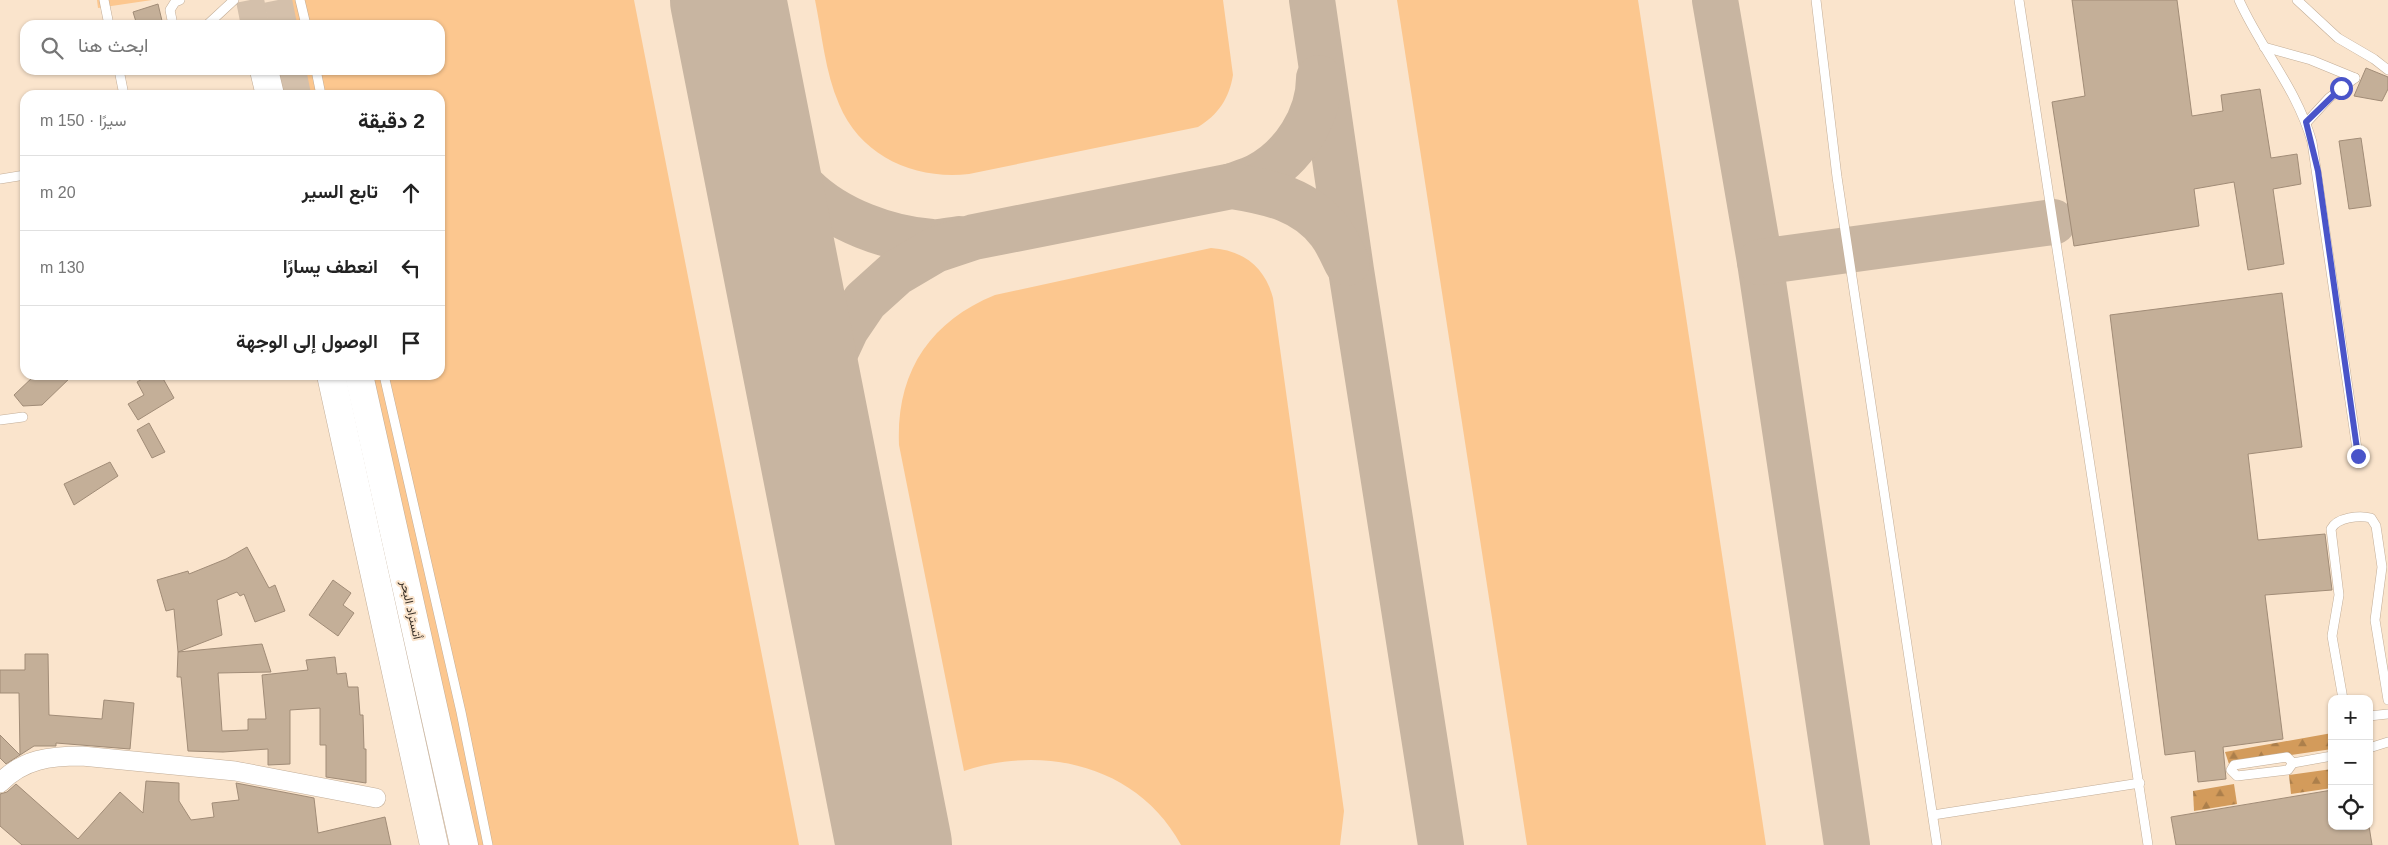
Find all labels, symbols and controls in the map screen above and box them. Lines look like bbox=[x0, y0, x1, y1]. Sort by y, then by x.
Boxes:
search box bbox=[20, 20, 445, 75]
icon: search bbox=[38, 34, 66, 62]
text: ابحث هنا bbox=[78, 35, 148, 56]
route start bbox=[2330, 77, 2353, 100]
text: 2 دقيقة bbox=[358, 109, 425, 132]
text: سيرًا · 150 m bbox=[40, 112, 126, 129]
icon: ahead bbox=[397, 179, 425, 207]
text: تابع السير bbox=[302, 181, 378, 202]
text: 20 m bbox=[40, 184, 76, 201]
icon: left bbox=[397, 254, 425, 282]
text: انعطف يسارًا bbox=[283, 256, 378, 277]
text: 130 m bbox=[40, 259, 84, 276]
icon: arrive bbox=[397, 329, 425, 357]
text: الوصول إلى الوجهة bbox=[236, 331, 378, 352]
route end bbox=[2347, 445, 2370, 468]
street label: أتستراد البحر bbox=[396, 578, 425, 641]
map controls bbox=[2328, 695, 2373, 830]
button: + bbox=[2328, 695, 2373, 740]
button: − bbox=[2328, 740, 2373, 785]
button: locate bbox=[2328, 785, 2373, 830]

